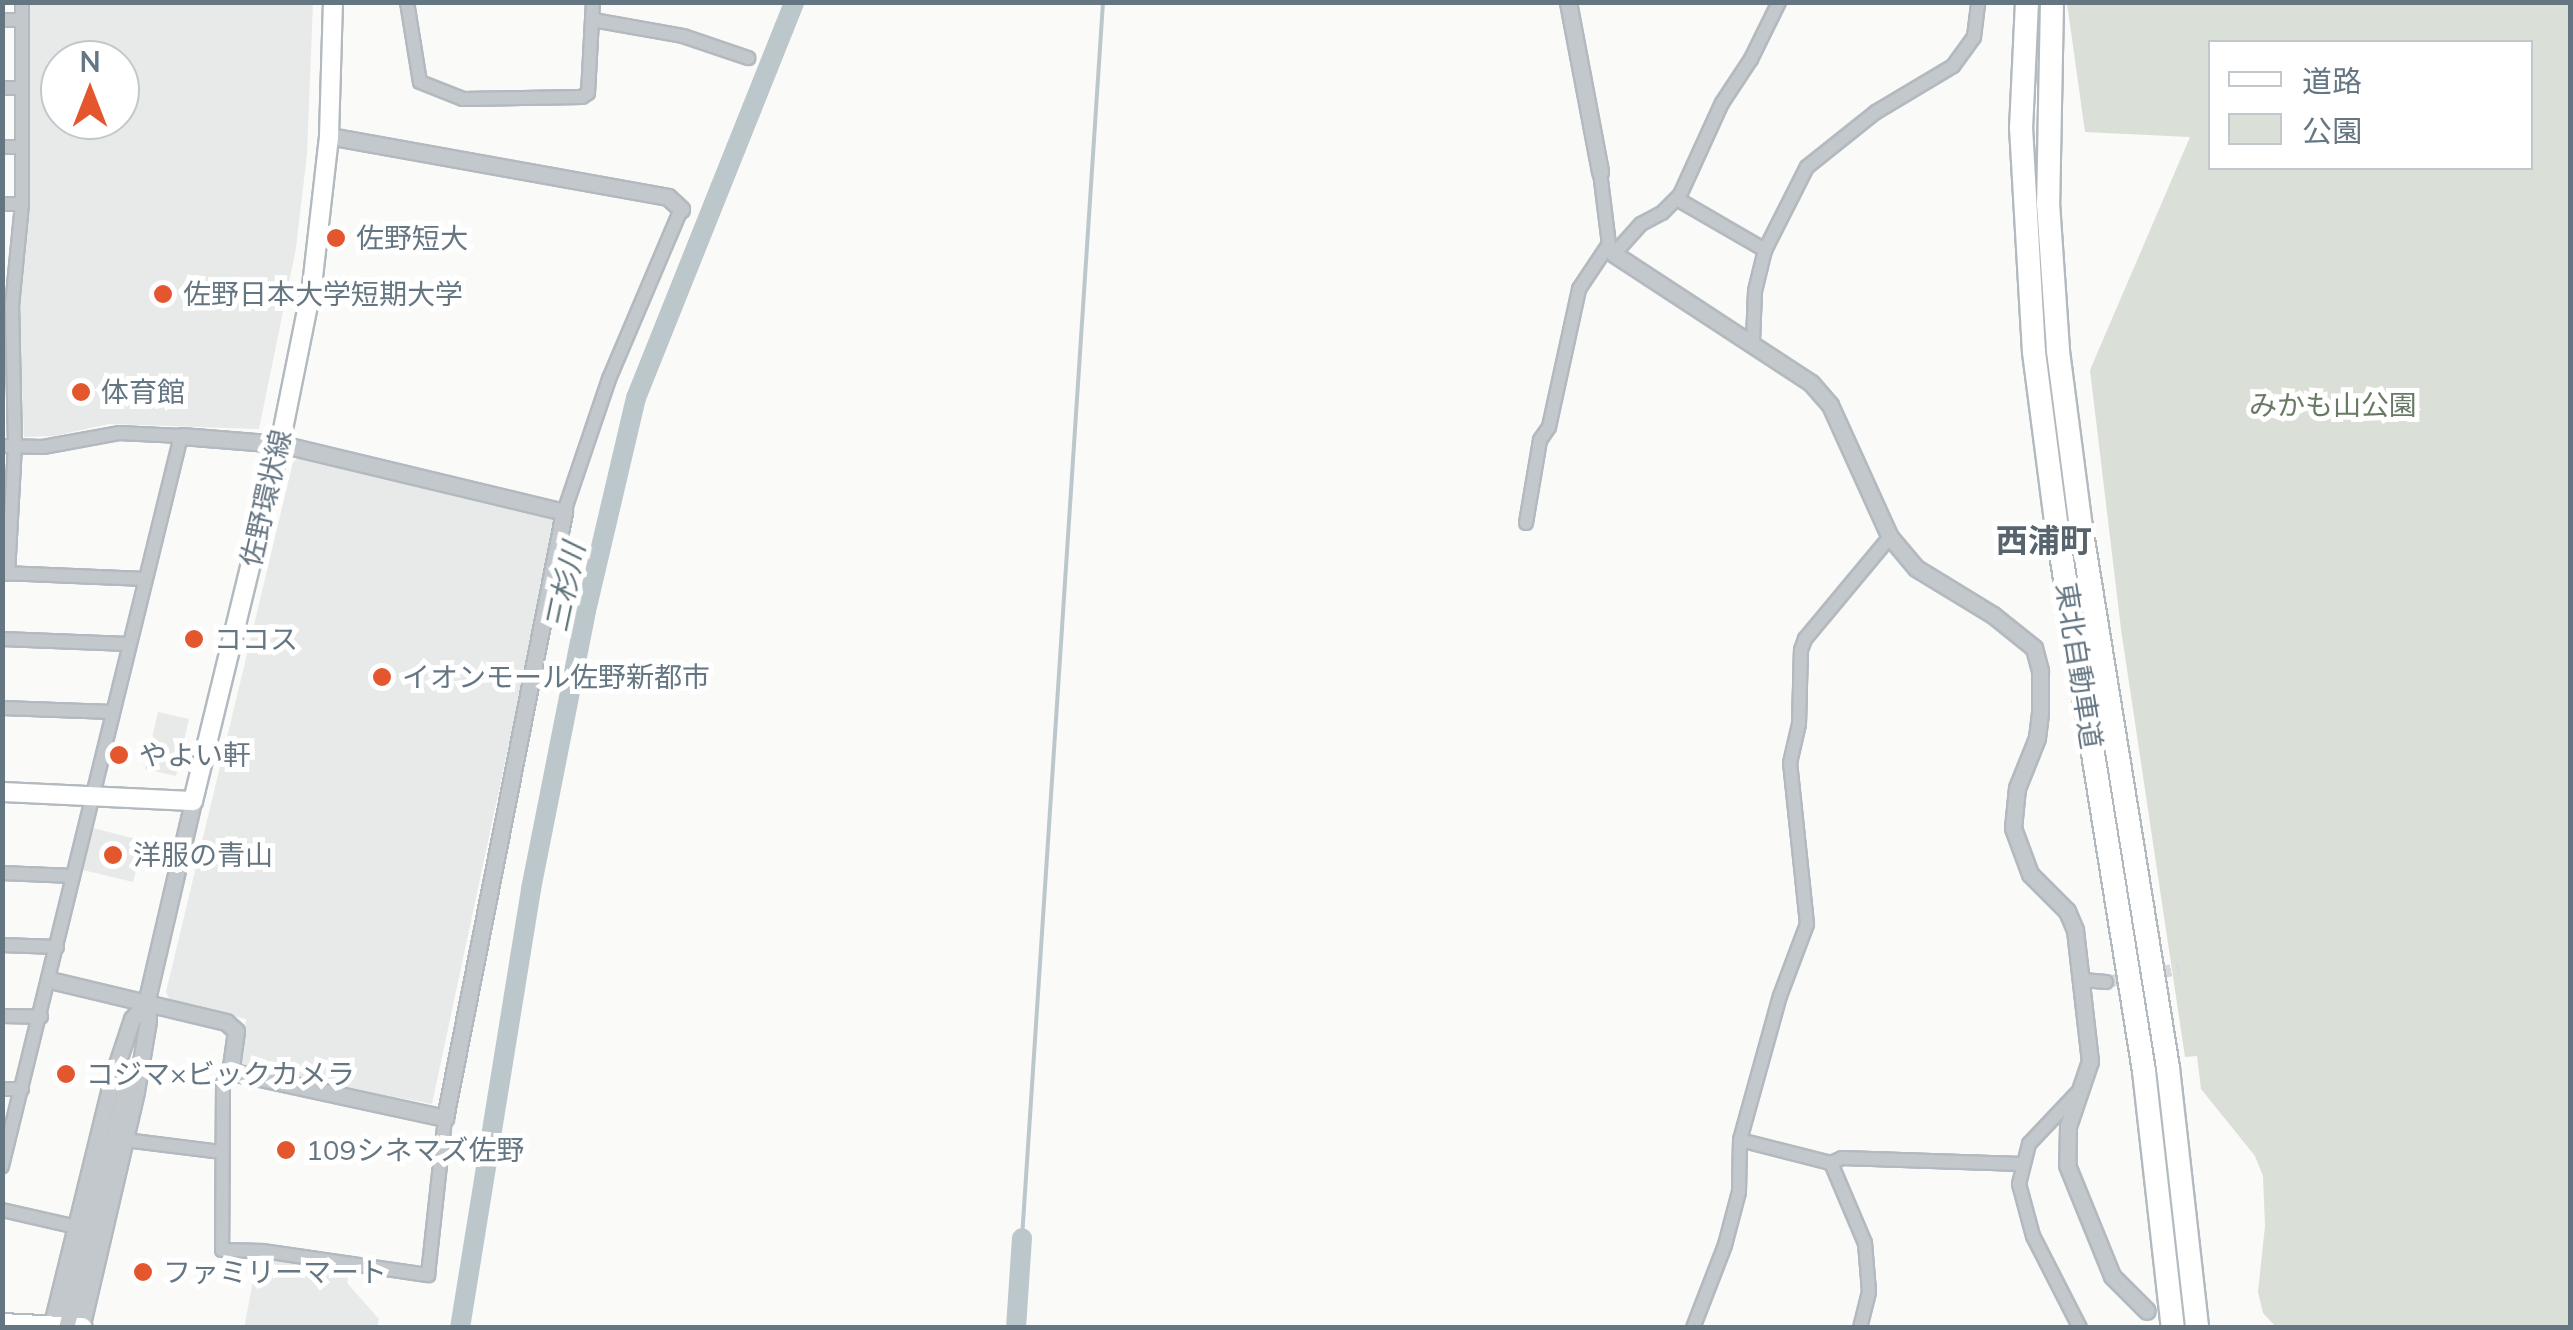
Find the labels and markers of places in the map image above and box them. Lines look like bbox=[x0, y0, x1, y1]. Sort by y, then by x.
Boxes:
place label: 佐野短大 bbox=[356, 221, 468, 255]
marker: 佐野短大 bbox=[325, 227, 347, 249]
place label: 佐野日本大学短期大学 bbox=[183, 277, 463, 311]
marker: 佐野日本大学短期大学 bbox=[152, 283, 174, 305]
place label: 体育館 bbox=[101, 375, 185, 409]
marker: 体育館 bbox=[70, 381, 92, 403]
place label: ココス bbox=[214, 622, 298, 656]
marker: ココス bbox=[183, 628, 205, 650]
place label: イオンモール佐野新都市 bbox=[402, 660, 710, 694]
marker: イオンモール佐野新都市 bbox=[371, 666, 393, 688]
place label: やよい軒 bbox=[139, 738, 251, 772]
marker: やよい軒 bbox=[108, 744, 130, 766]
place label: 洋服の青山 bbox=[133, 838, 273, 872]
marker: 洋服の青山 bbox=[102, 844, 124, 866]
place label: コジマ×ビックカメラ bbox=[86, 1057, 355, 1091]
marker: コジマ×ビックカメラ bbox=[55, 1063, 77, 1085]
place label: 109シネマズ佐野 bbox=[306, 1133, 524, 1167]
marker: 109シネマズ佐野 bbox=[275, 1139, 297, 1161]
place label: ファミリーマート bbox=[163, 1255, 387, 1289]
marker: ファミリーマート bbox=[132, 1261, 154, 1283]

